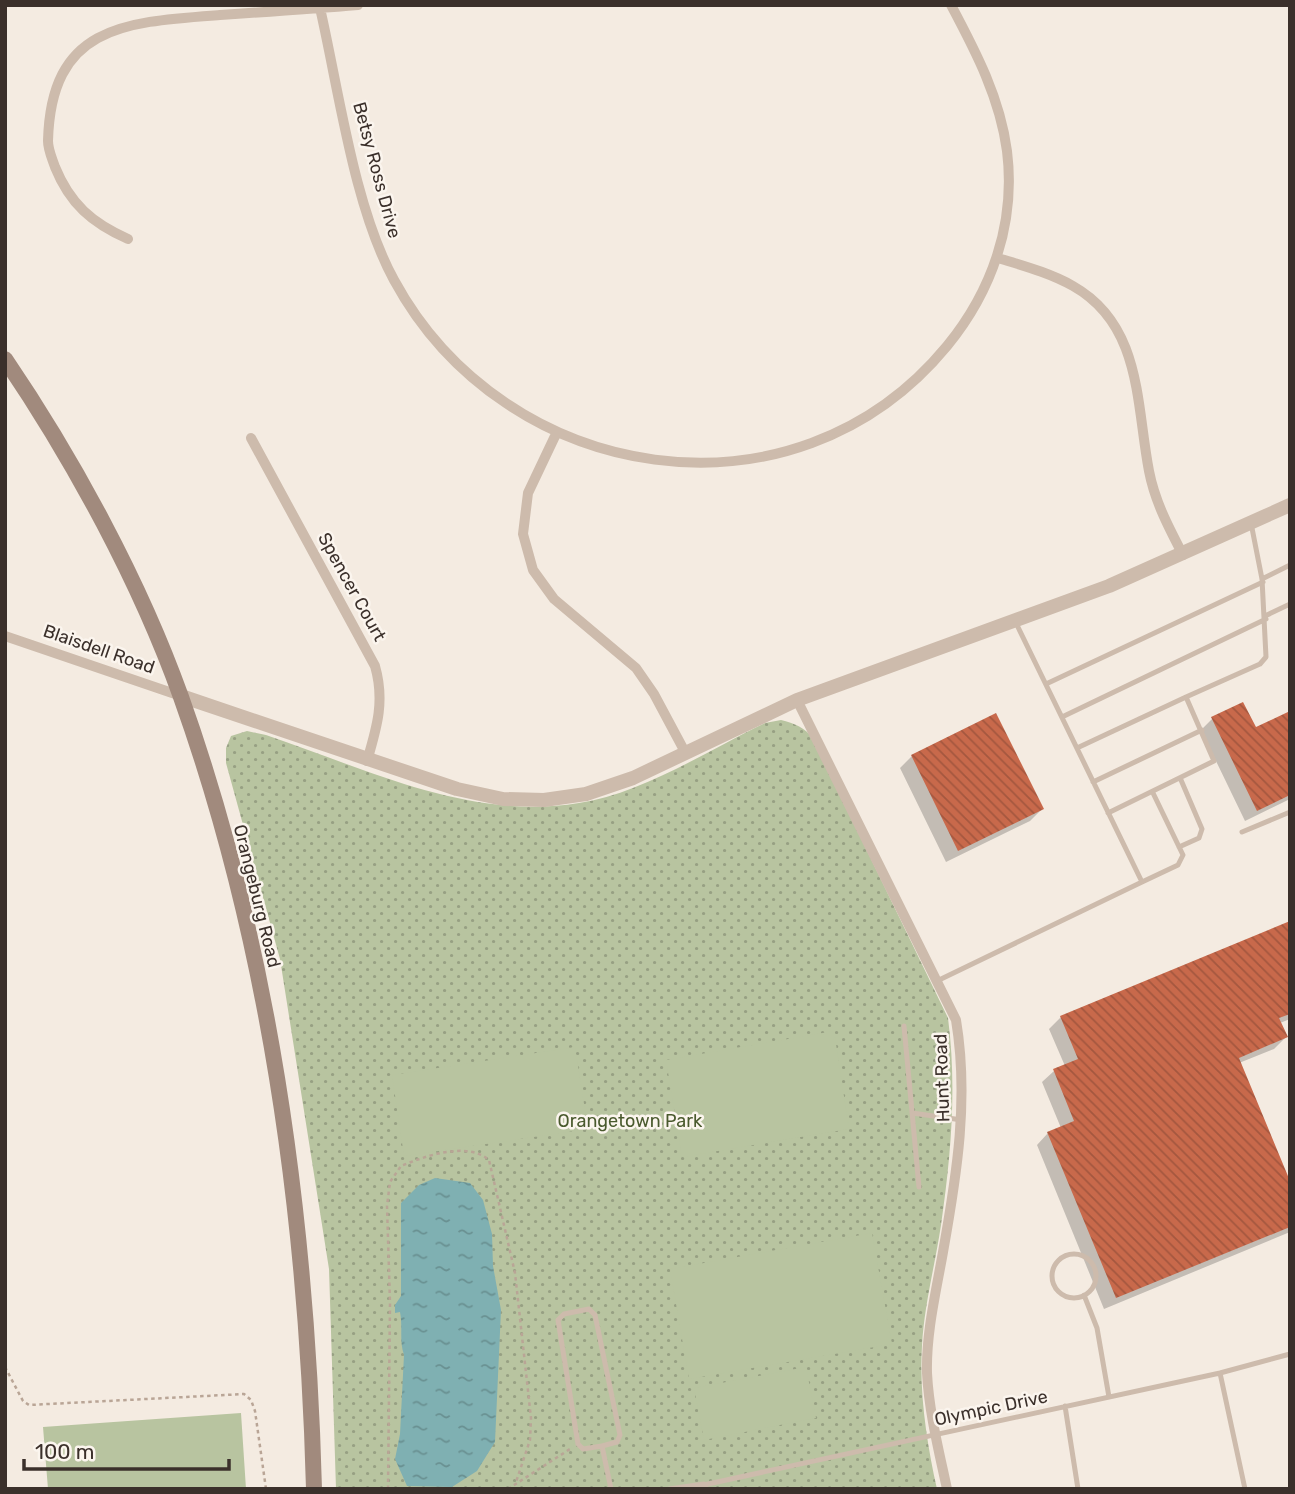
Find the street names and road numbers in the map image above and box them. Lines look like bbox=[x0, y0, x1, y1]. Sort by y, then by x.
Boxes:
street label: Betsy Ross Drive bbox=[348, 100, 406, 240]
street label: Spencer Court bbox=[313, 529, 391, 645]
street label: Blaisdell Road bbox=[40, 620, 158, 678]
street label: Orangeburg Road bbox=[229, 822, 285, 970]
street label: Hunt Road bbox=[929, 1033, 955, 1123]
street label: Olympic Drive bbox=[932, 1385, 1050, 1431]

